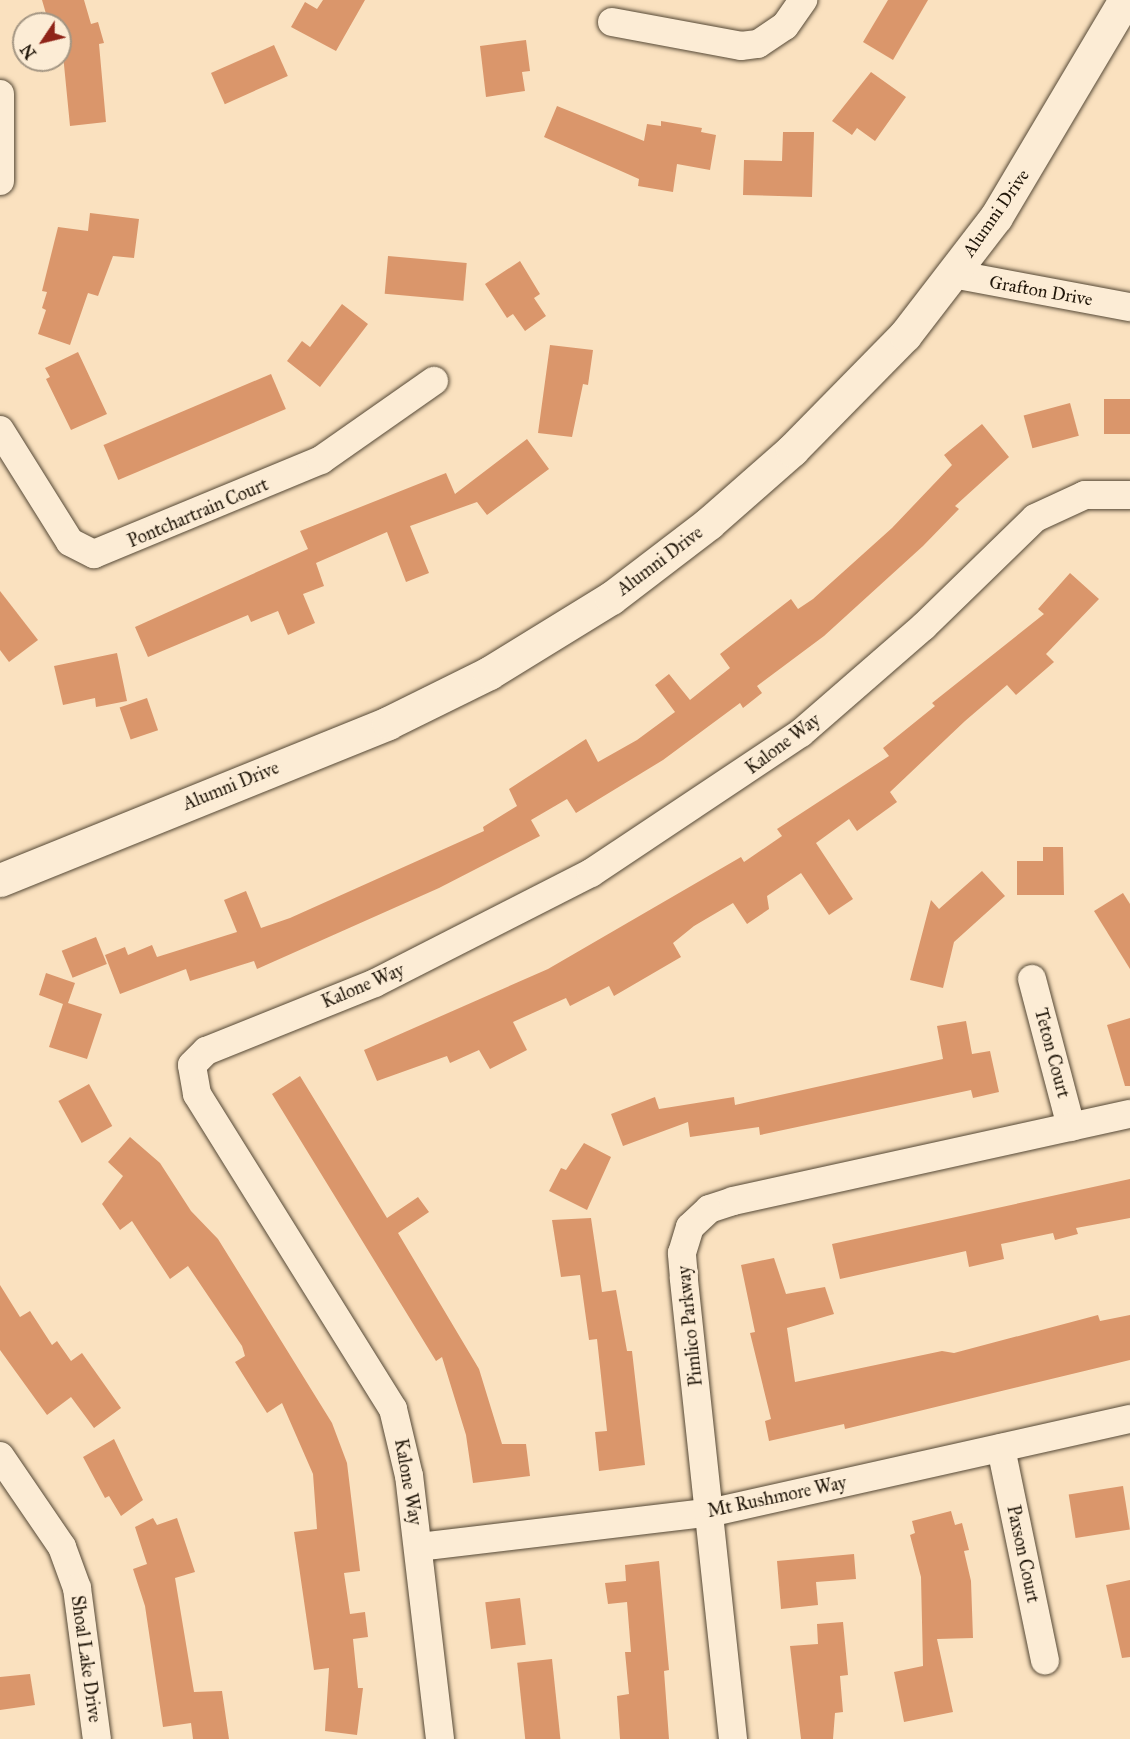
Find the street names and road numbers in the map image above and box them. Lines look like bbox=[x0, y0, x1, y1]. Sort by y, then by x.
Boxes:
street label: Alumni Drive bbox=[958, 165, 1034, 261]
street label: Grafton Drive bbox=[988, 271, 1094, 311]
street label: Pontchartrain Court bbox=[124, 474, 272, 552]
street label: Alumni Drive bbox=[613, 522, 707, 600]
street label: Kalone Way bbox=[742, 709, 824, 779]
street label: Alumni Drive bbox=[180, 757, 282, 815]
street label: Kalone Way bbox=[318, 959, 408, 1013]
street label: Teton Court bbox=[1030, 1006, 1074, 1100]
street label: Pimlico Parkway bbox=[673, 1265, 707, 1387]
street label: Kalone Way bbox=[390, 1437, 426, 1527]
street label: Mt Rushmore Way bbox=[706, 1472, 848, 1522]
street label: Paxson Court bbox=[1002, 1503, 1044, 1605]
street label: Shoal Lake Drive bbox=[66, 1594, 106, 1724]

